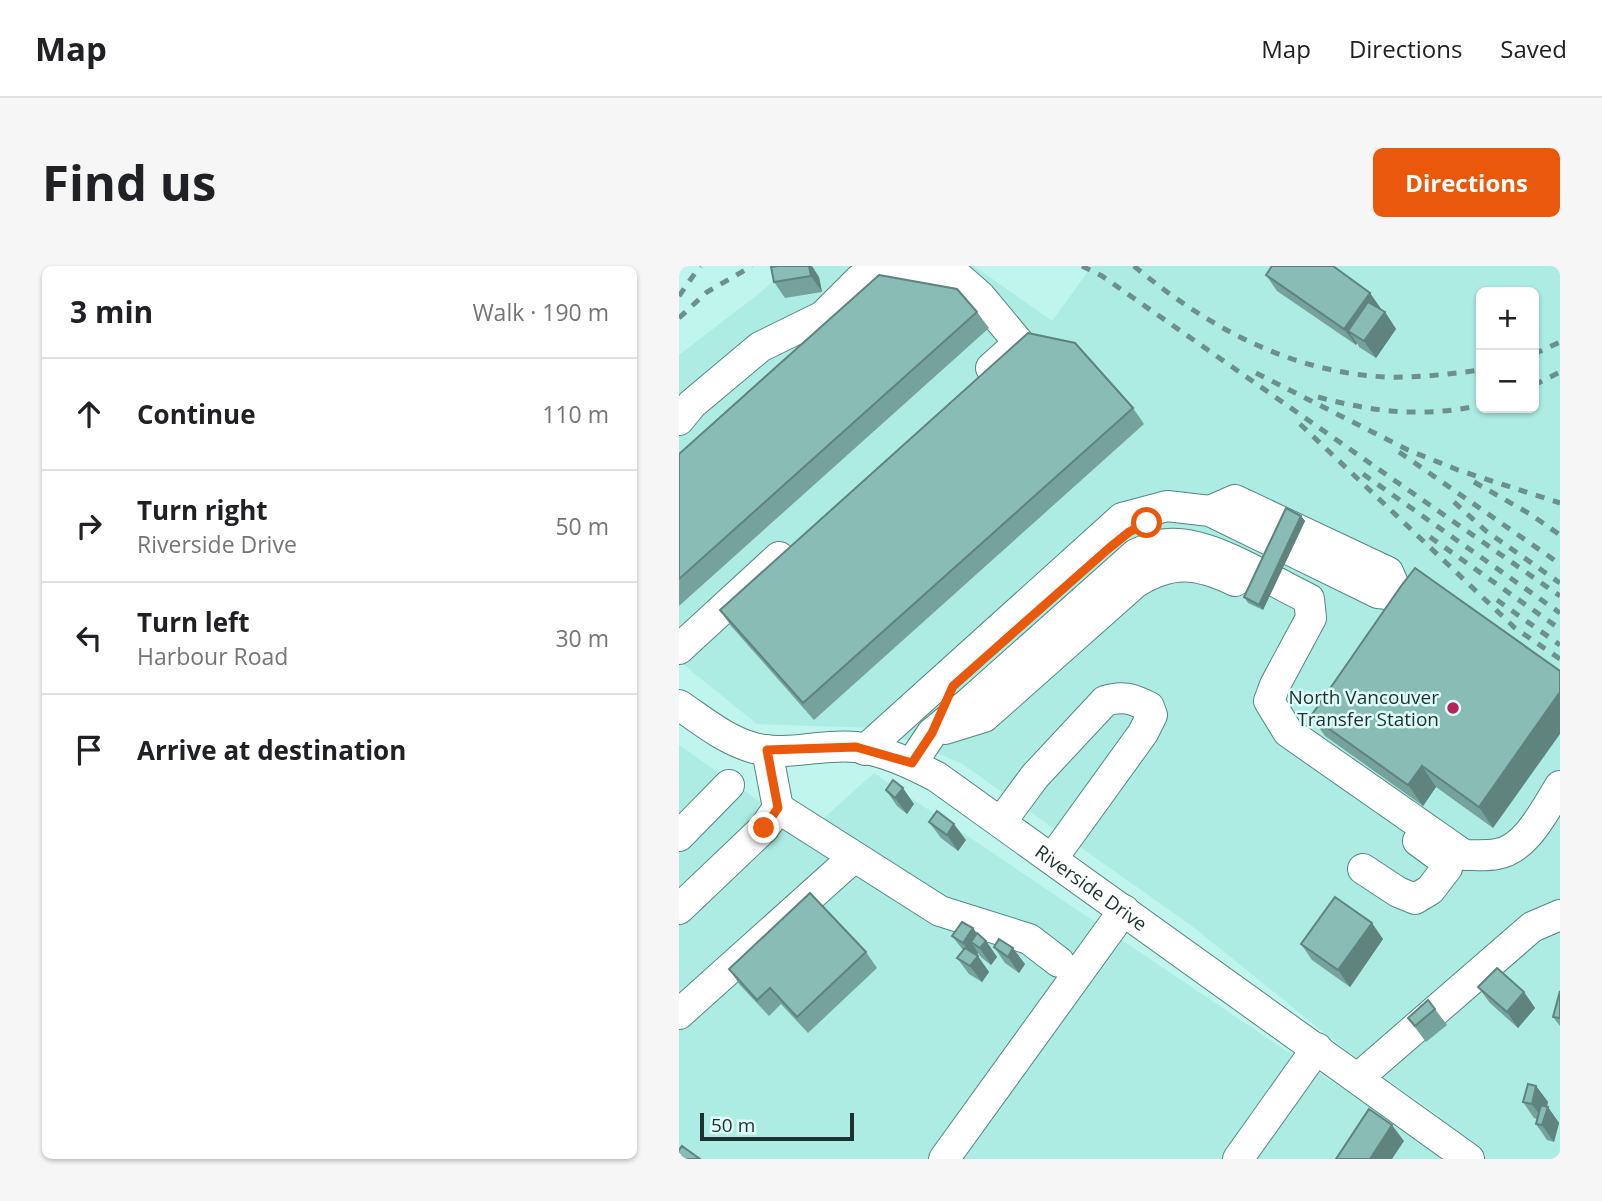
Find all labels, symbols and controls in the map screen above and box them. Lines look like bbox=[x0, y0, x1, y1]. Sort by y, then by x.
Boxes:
text: Map bbox=[35, 26, 107, 71]
text: Map bbox=[1261, 32, 1311, 65]
text: Directions bbox=[1349, 32, 1462, 65]
text: Saved bbox=[1500, 32, 1567, 65]
button: Directions bbox=[1373, 148, 1560, 217]
text: Find us bbox=[42, 149, 216, 215]
map controls bbox=[1476, 287, 1539, 413]
button: + bbox=[1476, 287, 1539, 350]
text: 3 min bbox=[70, 291, 153, 332]
text: Walk · 190 m bbox=[472, 296, 609, 328]
button: − bbox=[1476, 350, 1539, 413]
icon: ahead bbox=[70, 395, 108, 433]
text: Continue bbox=[137, 396, 256, 432]
text: 110 m bbox=[542, 398, 609, 430]
text: Turn right bbox=[137, 492, 268, 528]
icon: right bbox=[70, 507, 108, 545]
route start bbox=[1131, 507, 1162, 538]
text: 50 m bbox=[555, 510, 609, 542]
text: Riverside Drive bbox=[137, 528, 297, 560]
text: Turn left bbox=[137, 604, 249, 640]
icon: left bbox=[70, 619, 108, 657]
text: 30 m bbox=[555, 622, 609, 654]
text: Harbour Road bbox=[137, 640, 288, 672]
place label: North Vancouver Transfer Station bbox=[1288, 684, 1439, 732]
marker: North Vancouver Transfer Station bbox=[1445, 700, 1461, 716]
icon: arrive bbox=[70, 731, 108, 769]
text: Arrive at destination bbox=[137, 732, 406, 768]
route end bbox=[748, 812, 779, 843]
street label: Riverside Drive bbox=[1030, 839, 1152, 937]
scale bar bbox=[700, 1110, 854, 1142]
text: 50 m bbox=[711, 1112, 755, 1138]

